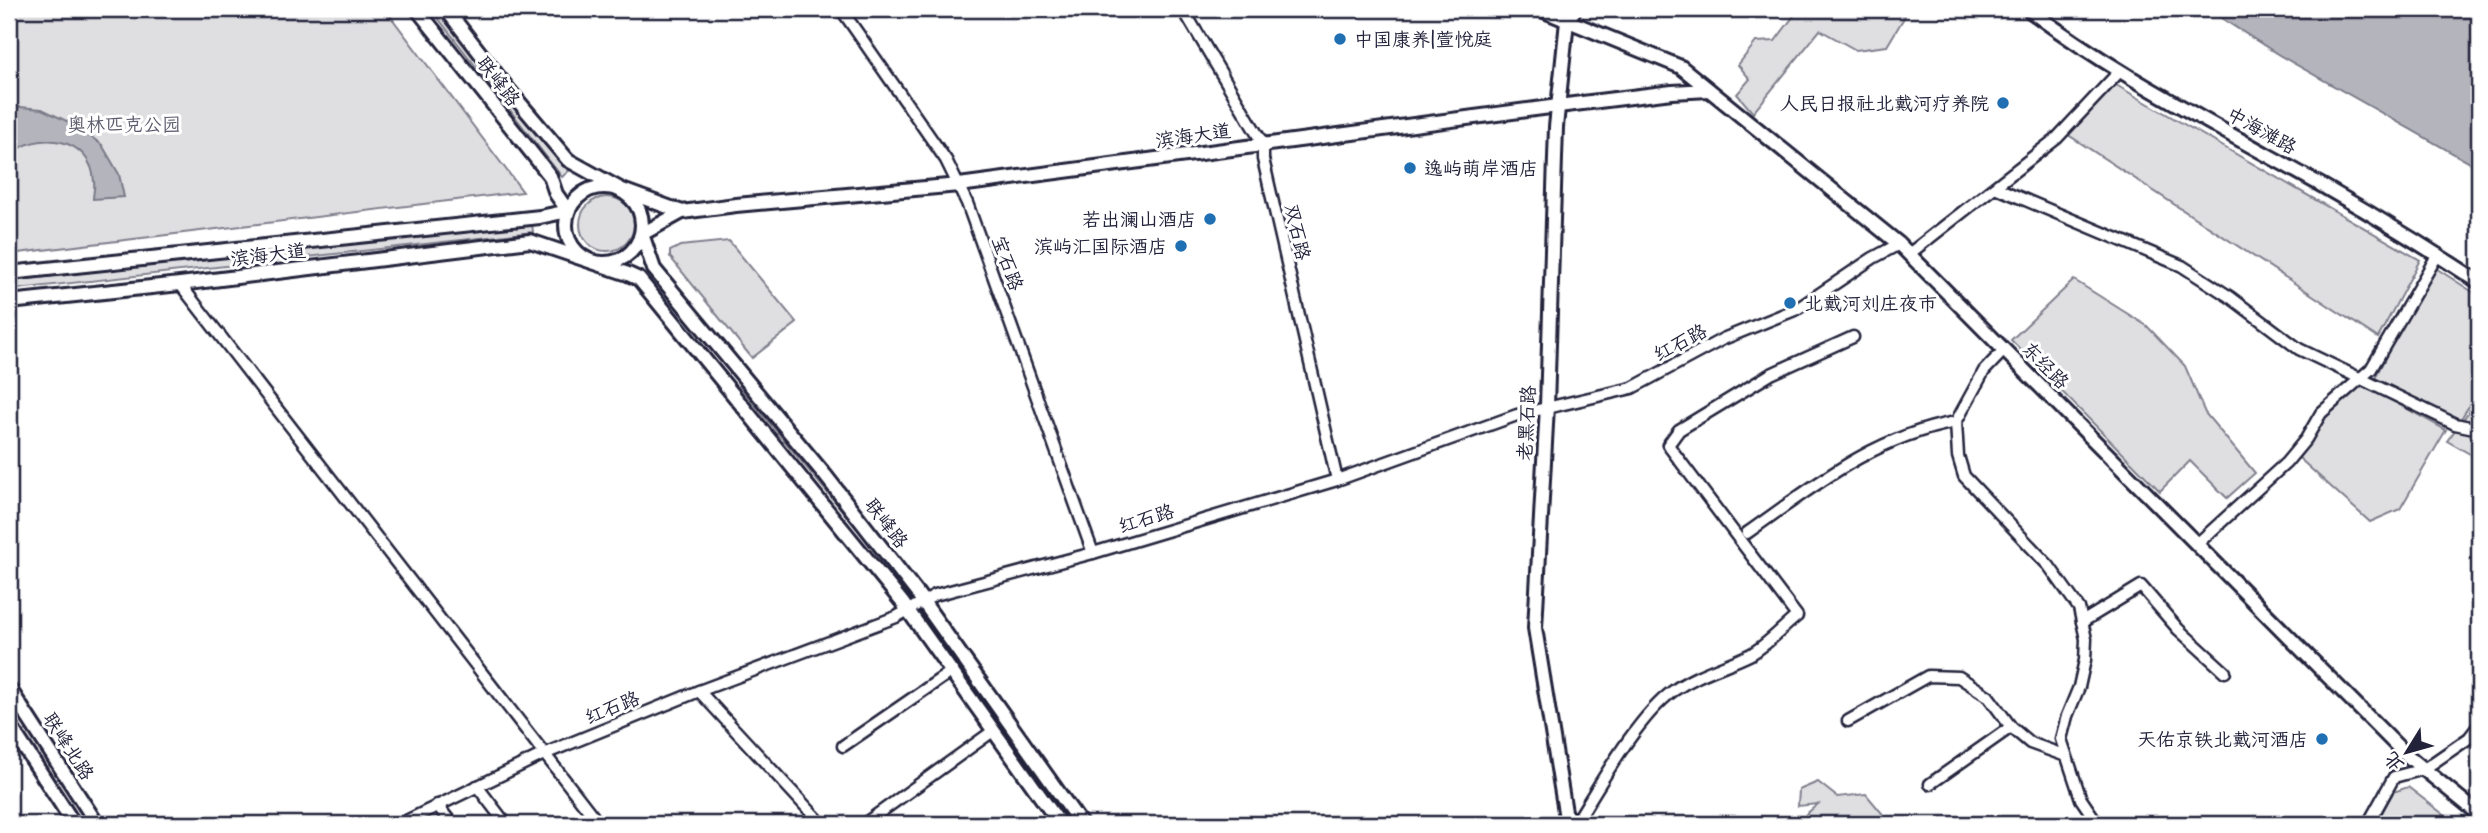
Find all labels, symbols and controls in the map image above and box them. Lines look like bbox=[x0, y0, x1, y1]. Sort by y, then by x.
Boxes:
place label: 中国康养|萱悦庭 bbox=[1354, 27, 1492, 52]
marker: 中国康养|萱悦庭 bbox=[1332, 31, 1348, 47]
street label: 联峰路 bbox=[471, 51, 526, 111]
place label: 人民日报社北戴河疗养院 bbox=[1780, 91, 1989, 116]
marker: 人民日报社北戴河疗养院 bbox=[1995, 95, 2011, 111]
street label: 中海滩路 bbox=[2222, 101, 2301, 160]
park label: 奥林匹克公园 bbox=[67, 112, 181, 137]
street label: 滨海大道 bbox=[1154, 118, 1232, 153]
place label: 逸屿萌岸酒店 bbox=[1424, 156, 1538, 181]
marker: 逸屿萌岸酒店 bbox=[1402, 160, 1418, 176]
street label: 双石路 bbox=[1279, 202, 1316, 263]
place label: 若出澜山酒店 bbox=[1082, 207, 1196, 232]
marker: 若出澜山酒店 bbox=[1202, 211, 1218, 227]
street label: 宝石路 bbox=[986, 232, 1029, 294]
place label: 滨屿汇国际酒店 bbox=[1034, 234, 1167, 259]
street label: 滨海大道 bbox=[229, 237, 307, 272]
marker: 滨屿汇国际酒店 bbox=[1173, 238, 1189, 254]
place label: 北戴河刘庄夜市 bbox=[1804, 291, 1937, 316]
marker: 北戴河刘庄夜市 bbox=[1782, 295, 1798, 311]
street label: 红石路 bbox=[1649, 318, 1711, 367]
street label: 东经路 bbox=[2017, 336, 2075, 394]
street label: 老黑石路 bbox=[1512, 384, 1541, 462]
street label: 联峰路 bbox=[859, 493, 914, 553]
street label: 红石路 bbox=[1115, 498, 1177, 539]
street label: 红石路 bbox=[581, 685, 643, 730]
street label: 联峰北路 bbox=[37, 708, 100, 785]
north arrow bbox=[2372, 718, 2442, 788]
place label: 天佑京铁北戴河酒店 bbox=[2137, 727, 2308, 752]
marker: 天佑京铁北戴河酒店 bbox=[2314, 731, 2330, 747]
text: 北 bbox=[2378, 747, 2410, 777]

